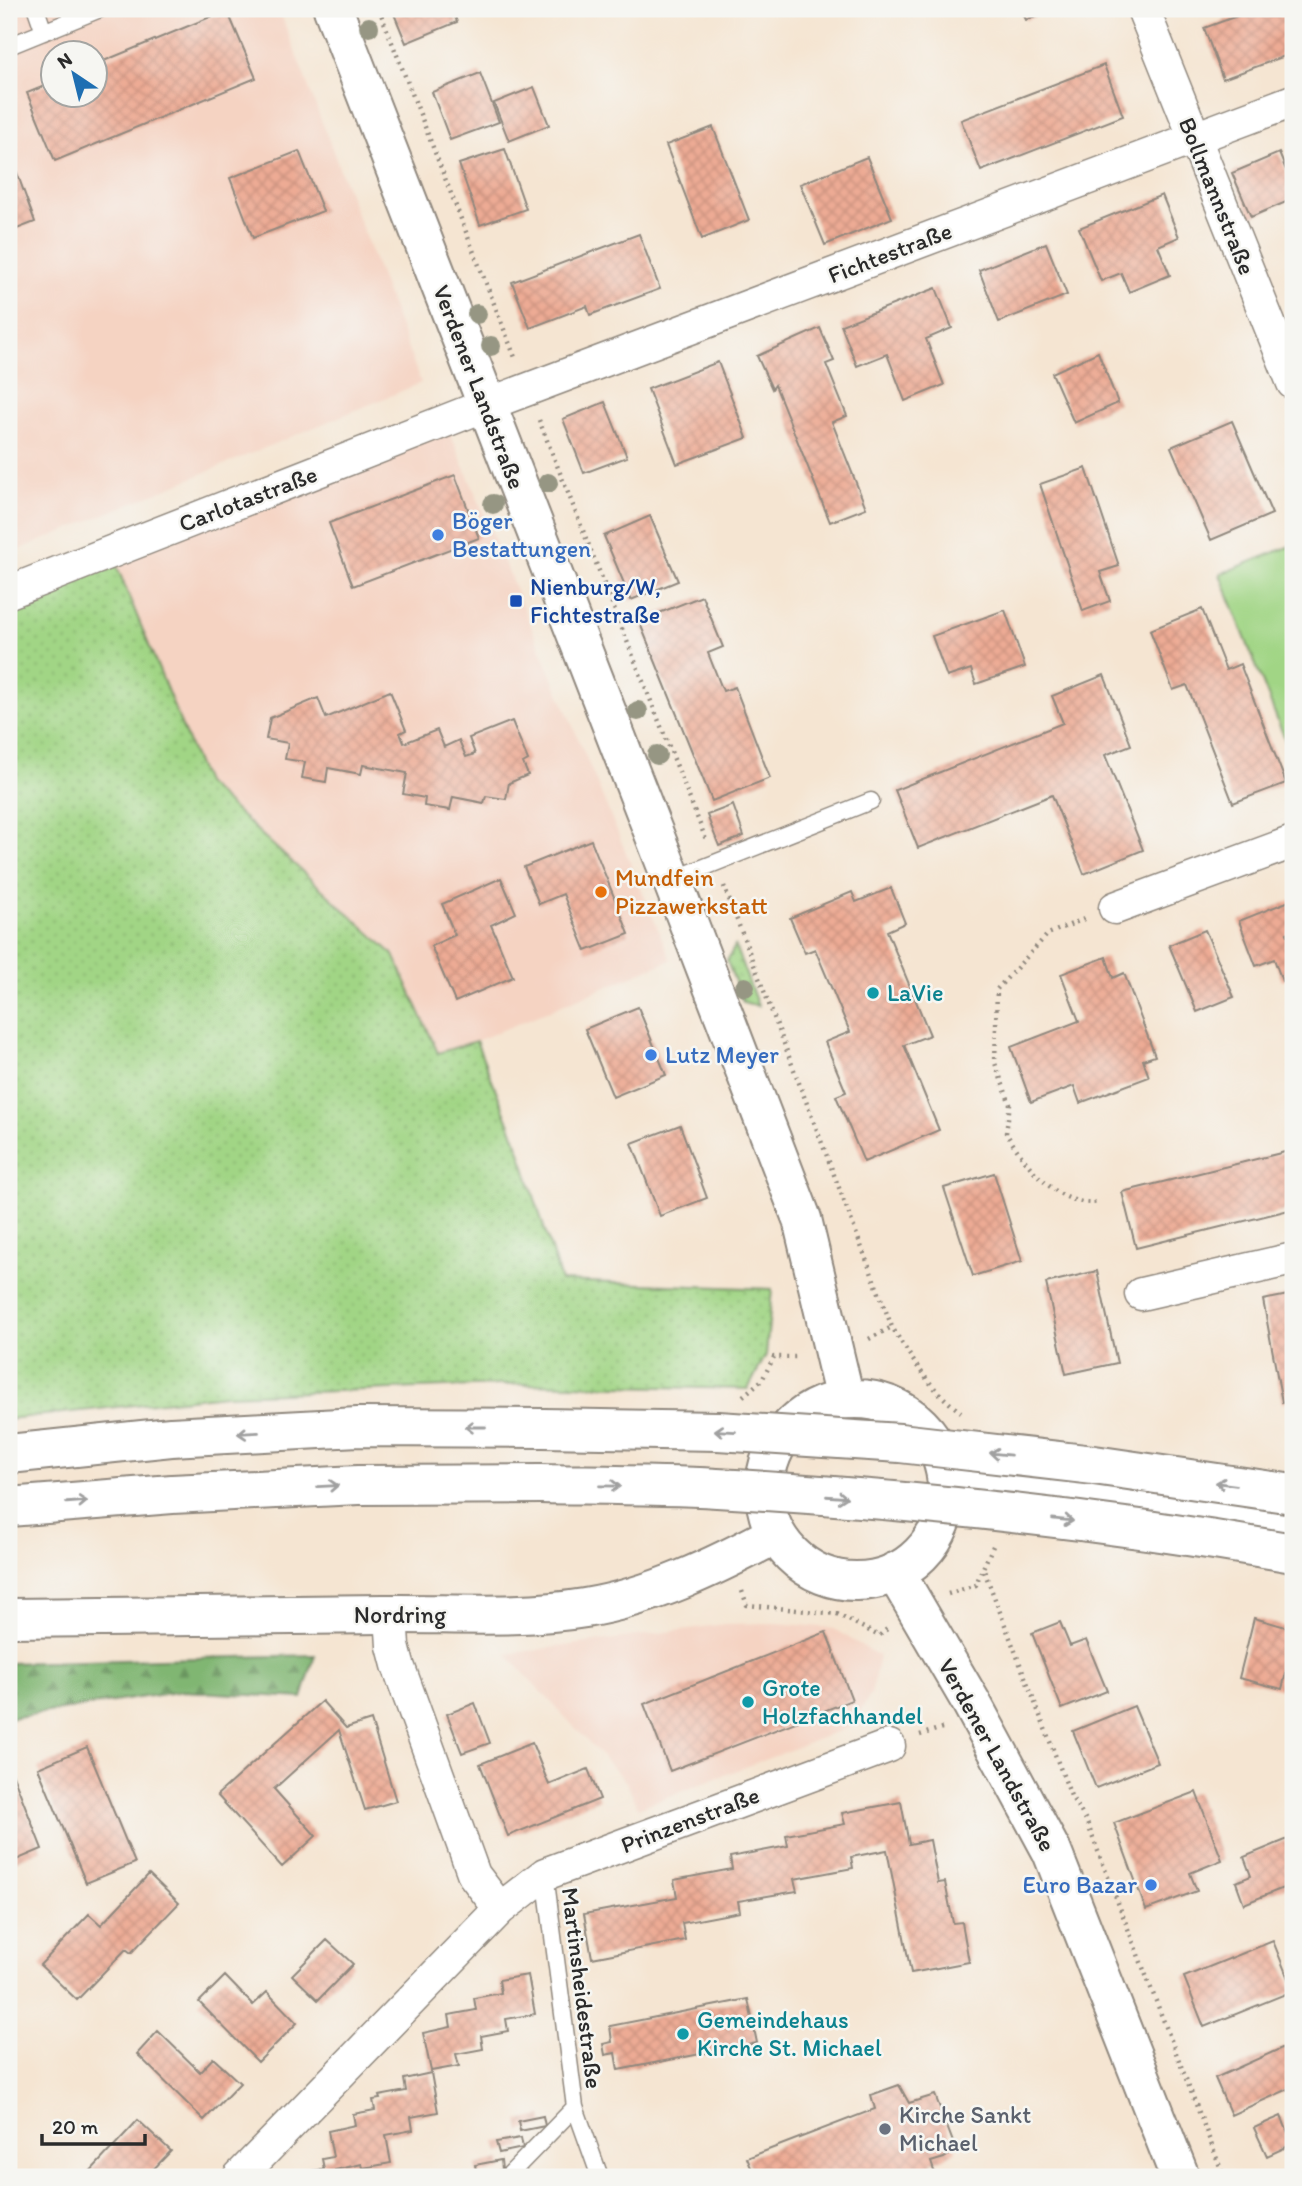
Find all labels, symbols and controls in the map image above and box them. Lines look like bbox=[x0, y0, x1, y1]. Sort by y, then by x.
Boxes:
north arrow bbox=[38, 38, 108, 108]
text: N bbox=[53, 47, 76, 74]
street label: Bollmannstraße bbox=[1173, 113, 1262, 279]
street label: Fichtestraße bbox=[824, 216, 956, 289]
street label: Verdener Landstraße bbox=[427, 281, 532, 493]
street label: Carlotastraße bbox=[175, 459, 321, 538]
place label: Böger Bestattungen bbox=[452, 506, 591, 563]
marker: Böger Bestattungen bbox=[430, 527, 446, 543]
place label: Nienburg/W, Fichtestraße bbox=[530, 572, 661, 629]
marker: Nienburg/W, Fichtestraße bbox=[508, 593, 524, 609]
place label: Mundfein Pizzawerkstatt bbox=[615, 863, 768, 920]
marker: Mundfein Pizzawerkstatt bbox=[593, 884, 609, 900]
place label: LaVie bbox=[887, 978, 943, 1007]
marker: LaVie bbox=[865, 985, 881, 1001]
place label: Lutz Meyer bbox=[665, 1040, 779, 1069]
marker: Lutz Meyer bbox=[643, 1047, 659, 1063]
one-way arrow bbox=[464, 1420, 487, 1434]
one-way arrow bbox=[714, 1425, 737, 1438]
one-way arrow bbox=[236, 1426, 259, 1439]
one-way arrow bbox=[989, 1448, 1012, 1461]
one-way arrow bbox=[1215, 1477, 1238, 1490]
one-way arrow bbox=[598, 1479, 621, 1492]
one-way arrow bbox=[317, 1480, 340, 1493]
one-way arrow bbox=[825, 1491, 848, 1504]
one-way arrow bbox=[65, 1495, 88, 1508]
one-way arrow bbox=[1051, 1513, 1074, 1526]
street label: Nordring bbox=[354, 1600, 447, 1629]
street label: Verdener Landstraße bbox=[932, 1653, 1063, 1856]
place label: Grote Holzfachhandel bbox=[762, 1673, 923, 1730]
marker: Grote Holzfachhandel bbox=[740, 1694, 756, 1710]
street label: Prinzenstraße bbox=[616, 1780, 763, 1859]
place label: Euro Bazar bbox=[1023, 1870, 1137, 1899]
marker: Euro Bazar bbox=[1143, 1877, 1159, 1893]
street label: Martinsheidestraße bbox=[556, 1886, 609, 2090]
place label: Gemeindehaus Kirche St. Michael bbox=[697, 2005, 882, 2062]
marker: Gemeindehaus Kirche St. Michael bbox=[675, 2026, 691, 2042]
place label: Kirche Sankt Michael bbox=[899, 2100, 1031, 2157]
scale bar bbox=[42, 2102, 145, 2146]
text: 20 m bbox=[52, 2114, 99, 2139]
marker: Kirche Sankt Michael bbox=[877, 2121, 893, 2137]

